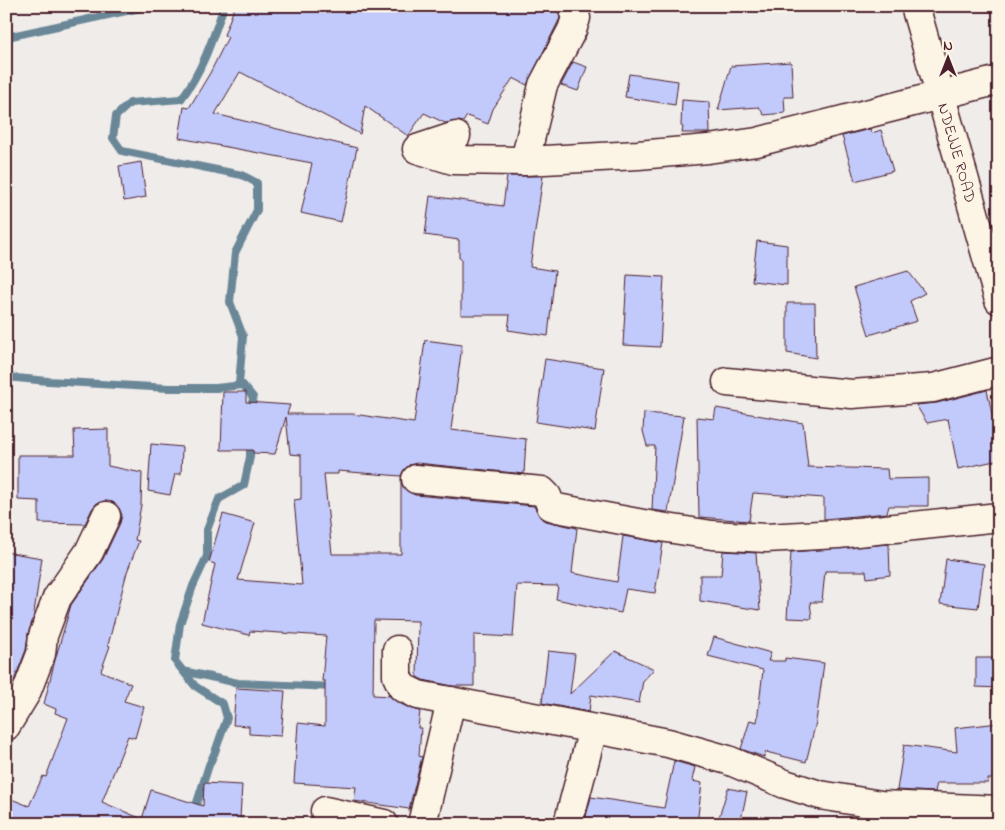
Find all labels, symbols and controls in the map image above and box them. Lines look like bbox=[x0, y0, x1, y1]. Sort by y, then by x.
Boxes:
north arrow bbox=[922, 32, 972, 82]
text: N bbox=[943, 36, 953, 57]
street label: NDEJJE ROAD bbox=[930, 100, 982, 206]

